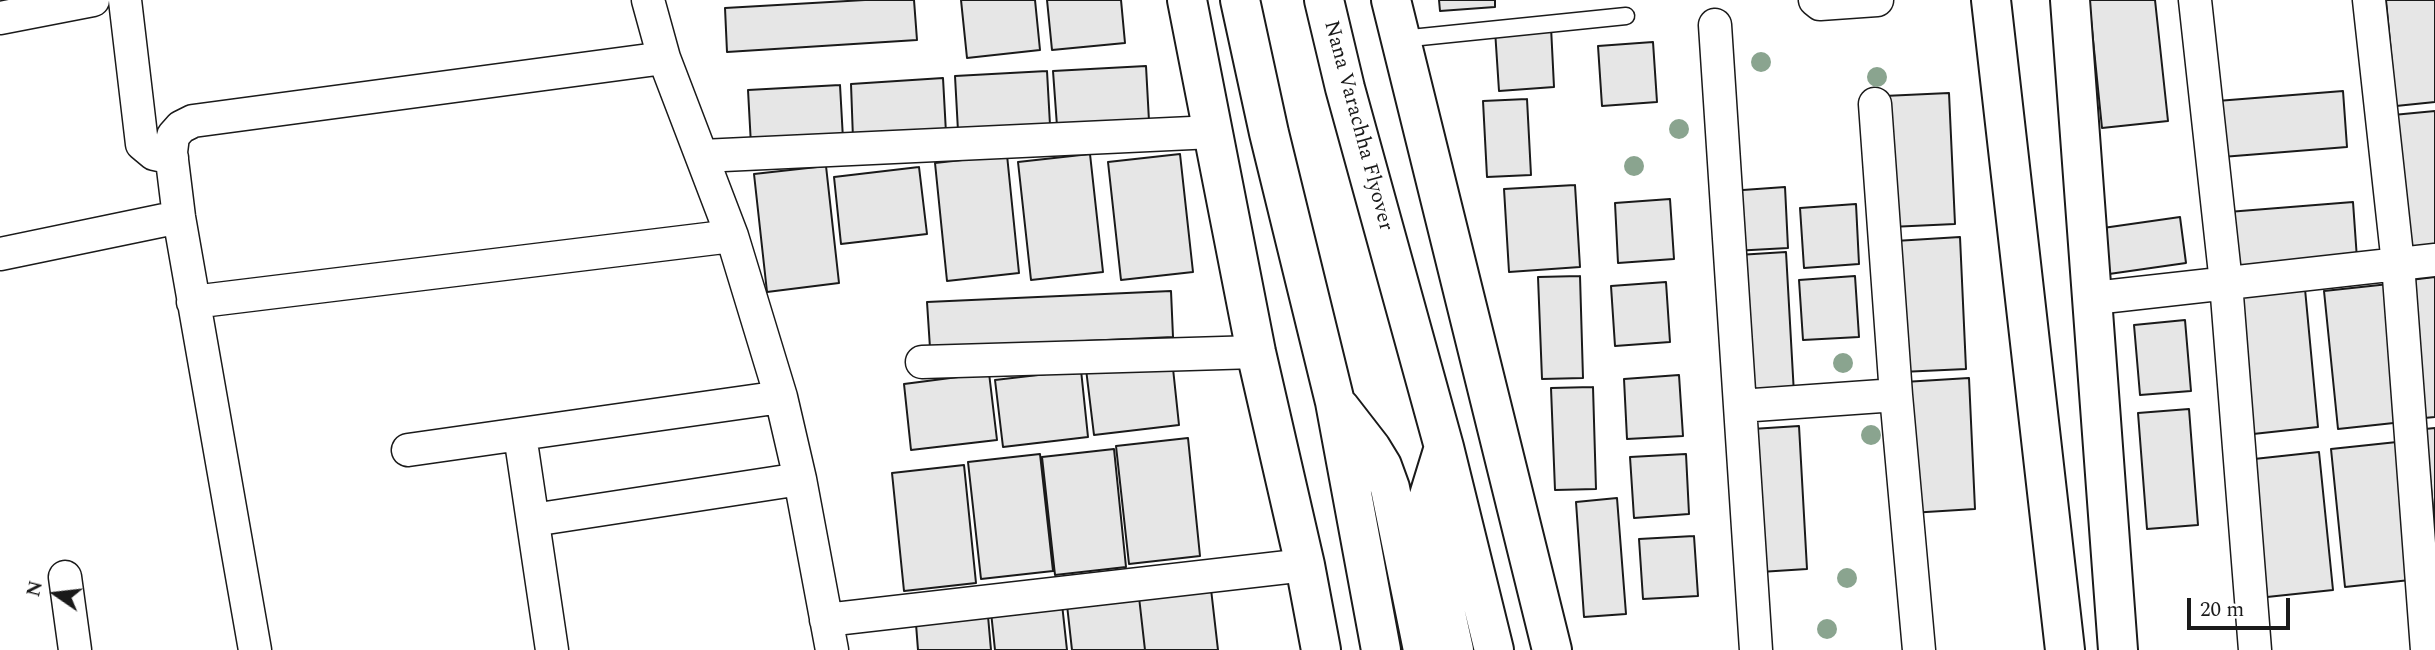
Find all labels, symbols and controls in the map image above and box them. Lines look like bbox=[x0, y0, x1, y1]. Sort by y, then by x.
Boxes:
street label: Nana Varachha Flyover bbox=[1317, 18, 1397, 234]
north arrow bbox=[21, 559, 91, 629]
text: N bbox=[19, 578, 51, 600]
scale bar bbox=[2190, 584, 2293, 628]
text: 20 m bbox=[2200, 594, 2244, 626]

